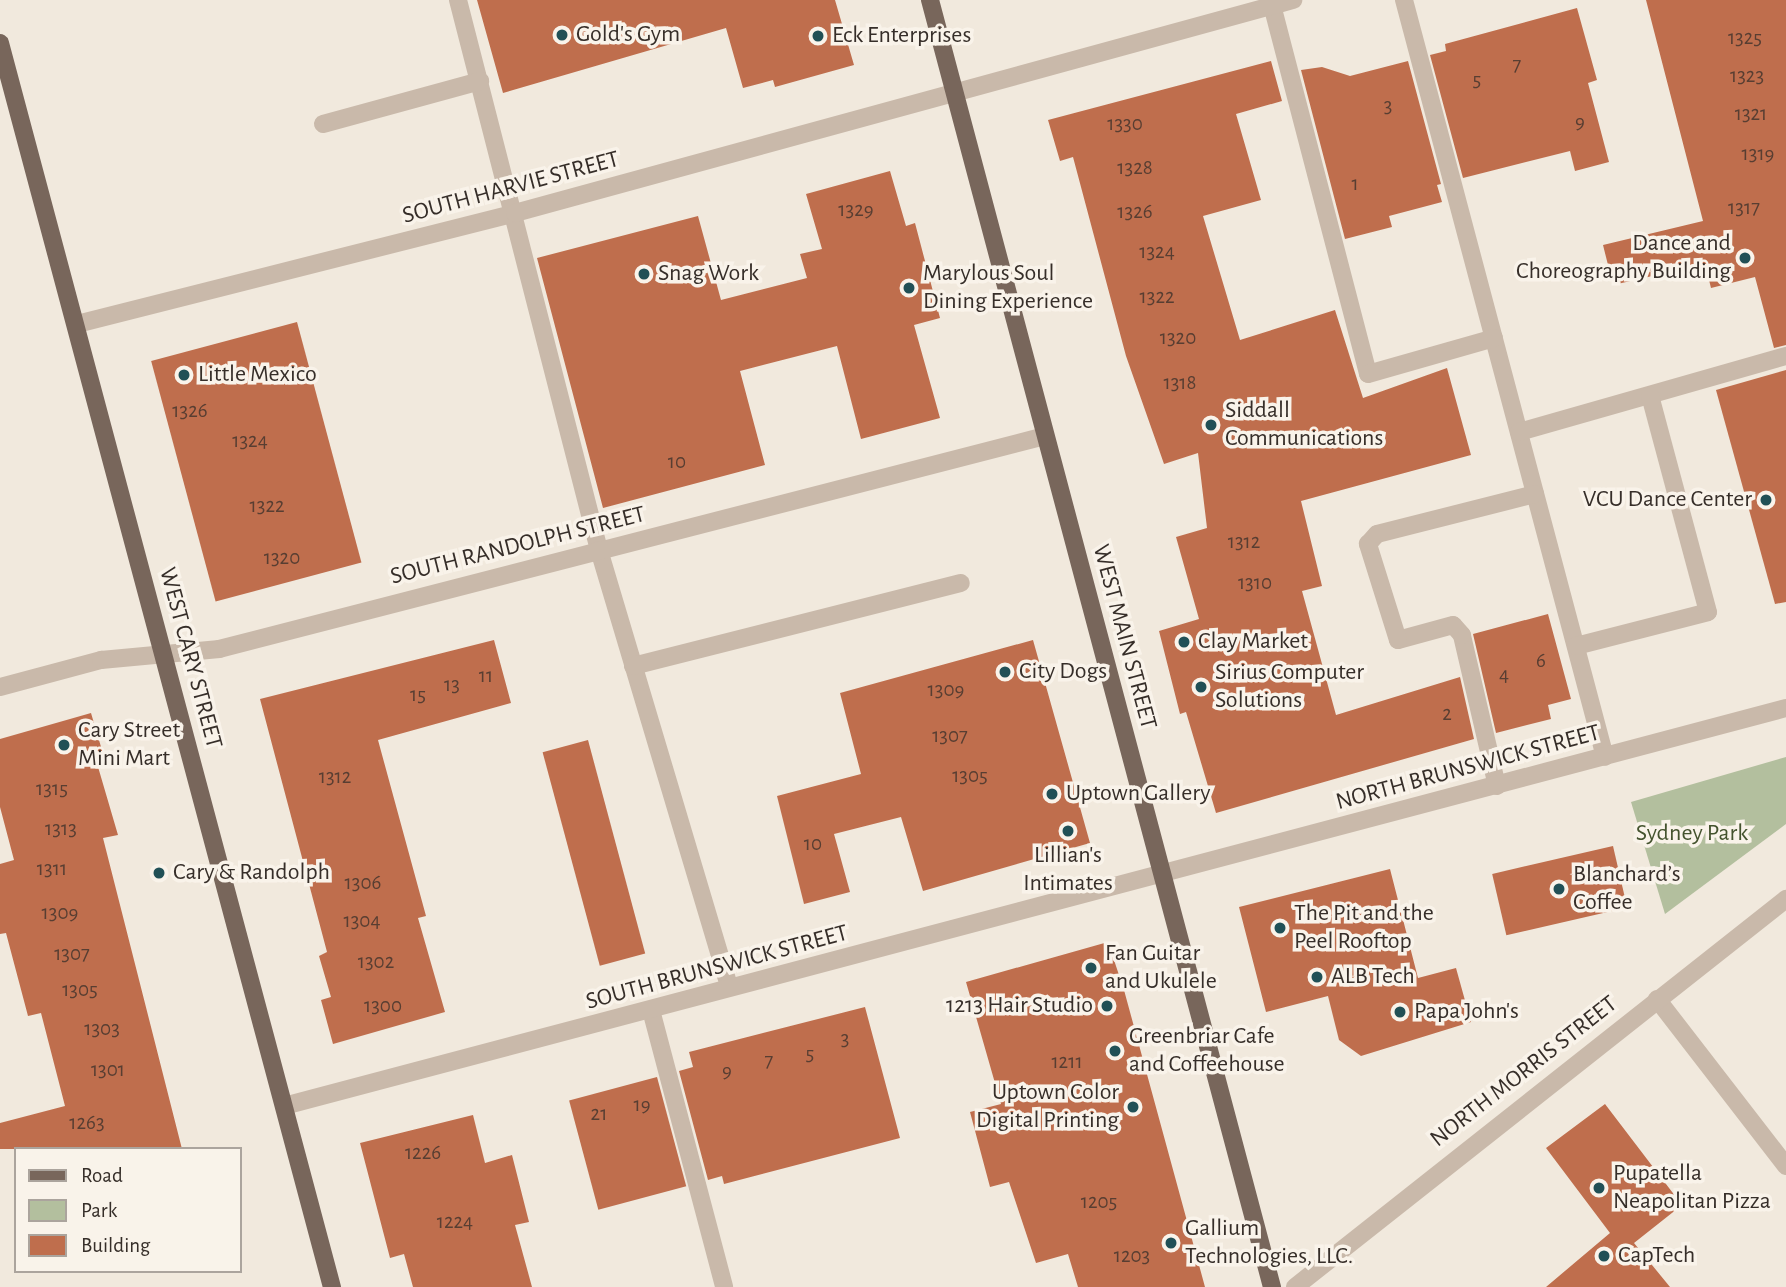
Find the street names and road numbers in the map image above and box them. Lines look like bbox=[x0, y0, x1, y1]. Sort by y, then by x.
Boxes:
street label: SOUTH HARVIE STREET bbox=[399, 145, 623, 231]
street label: SOUTH RANDOLPH STREET bbox=[387, 500, 649, 592]
street label: WEST MAIN STREET bbox=[1085, 541, 1163, 733]
street label: WEST CARY STREET bbox=[152, 564, 228, 752]
street label: NORTH BRUNSWICK STREET bbox=[1333, 719, 1603, 817]
street label: SOUTH BRUNSWICK STREET bbox=[583, 919, 851, 1017]
street label: NORTH MORRIS STREET bbox=[1425, 990, 1623, 1154]

